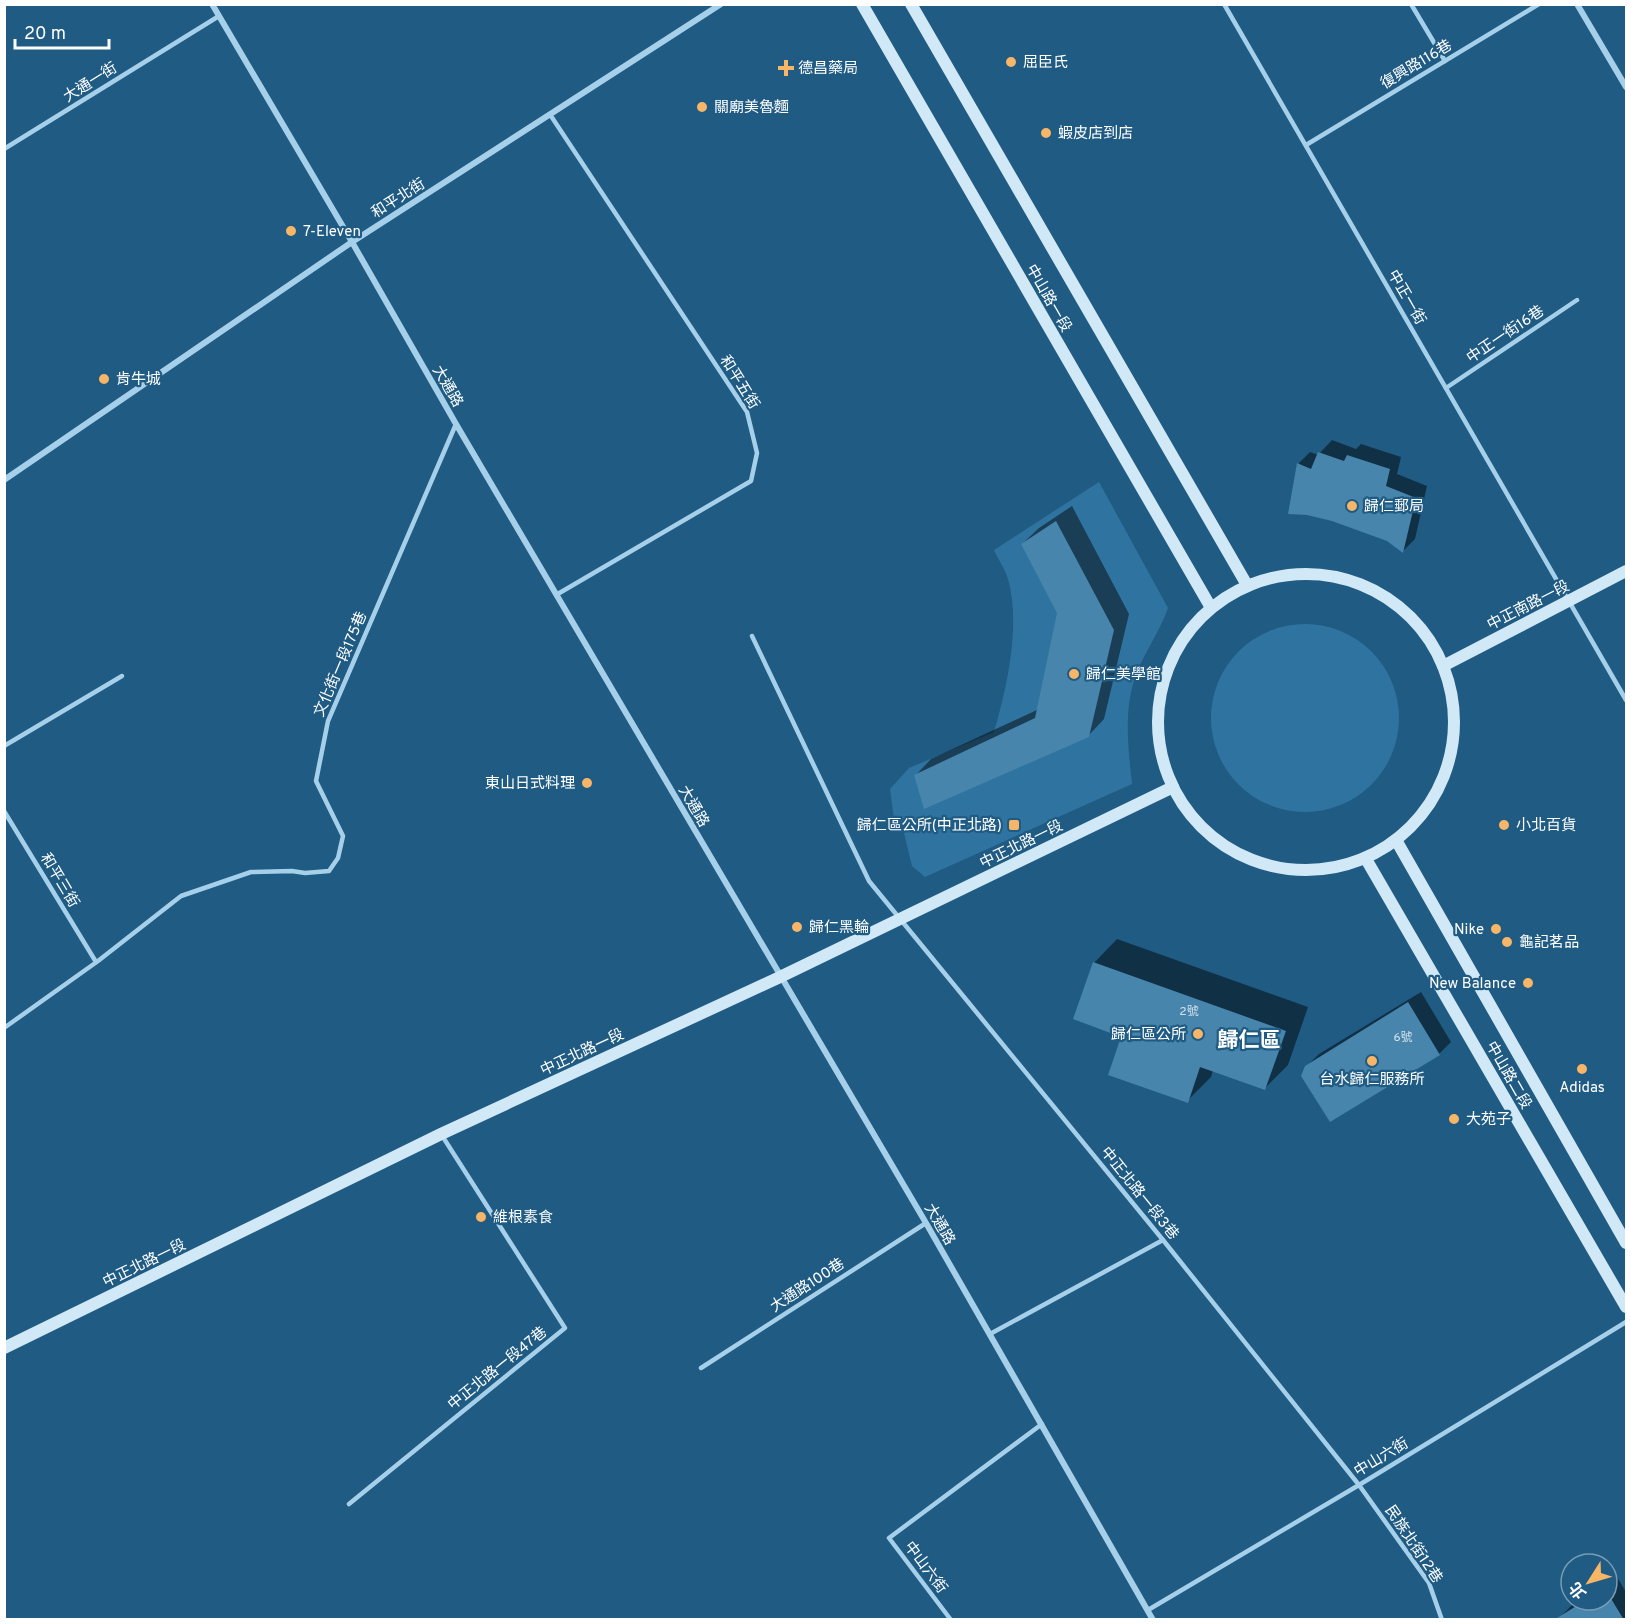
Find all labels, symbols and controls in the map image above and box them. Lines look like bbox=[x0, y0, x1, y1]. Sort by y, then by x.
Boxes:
scale bar bbox=[15, 12, 110, 50]
text: 20 m bbox=[24, 23, 66, 46]
street label: 復興路116巷 bbox=[1378, 37, 1456, 94]
place label: 屈臣氏 bbox=[1023, 54, 1068, 73]
marker: 屈臣氏 bbox=[1004, 55, 1018, 69]
street label: 大通一街 bbox=[60, 59, 121, 107]
place label: 德昌藥局 bbox=[798, 59, 858, 79]
marker: 德昌藥局 bbox=[779, 61, 793, 75]
place label: 關廟美魯麵 bbox=[714, 99, 789, 118]
marker: 關廟美魯麵 bbox=[695, 100, 709, 114]
place label: 蝦皮店到店 bbox=[1058, 125, 1133, 144]
marker: 蝦皮店到店 bbox=[1039, 126, 1053, 140]
street label: 和平北街 bbox=[368, 174, 429, 223]
place label: 7-Eleven bbox=[303, 223, 361, 242]
marker: 7-Eleven bbox=[284, 224, 298, 238]
street label: 中山路一段 bbox=[1021, 262, 1075, 336]
street label: 中正一街 bbox=[1382, 267, 1429, 328]
street label: 中正一街16巷 bbox=[1463, 302, 1548, 368]
street label: 和平五街 bbox=[715, 352, 763, 413]
street label: 大通路 bbox=[427, 363, 466, 411]
place label: 肯牛城 bbox=[116, 371, 161, 390]
marker: 肯牛城 bbox=[97, 372, 111, 386]
place label: 歸仁郵局 bbox=[1364, 498, 1424, 517]
marker: 歸仁郵局 bbox=[1345, 499, 1359, 513]
street label: 中正南路一段 bbox=[1484, 577, 1573, 635]
street label: 文化街一段175巷 bbox=[310, 609, 372, 720]
place label: 歸仁美學館 bbox=[1086, 666, 1161, 685]
marker: 歸仁美學館 bbox=[1067, 667, 1081, 681]
place label: 東山日式料理 bbox=[485, 774, 575, 794]
marker: 東山日式料理 bbox=[580, 776, 594, 790]
street label: 大通路 bbox=[673, 783, 712, 831]
place label: 歸仁區公所(中正北路) bbox=[857, 816, 1002, 836]
street label: 中正北路一段 bbox=[977, 816, 1066, 874]
place label: 小北百貨 bbox=[1516, 816, 1576, 836]
marker: 歸仁區公所(中正北路) bbox=[1007, 818, 1021, 832]
marker: 小北百貨 bbox=[1497, 818, 1511, 832]
street label: 和平三街 bbox=[35, 850, 82, 911]
place label: 歸仁黑輪 bbox=[809, 918, 869, 938]
marker: 歸仁黑輪 bbox=[790, 920, 804, 934]
place label: Nike bbox=[1454, 921, 1484, 940]
marker: Nike bbox=[1489, 922, 1503, 936]
place label: 龜記茗品 bbox=[1519, 934, 1579, 953]
marker: 龜記茗品 bbox=[1500, 935, 1514, 949]
place label: New Balance bbox=[1429, 975, 1516, 994]
marker: New Balance bbox=[1521, 976, 1535, 990]
house number: 2號 bbox=[1179, 1004, 1199, 1020]
street label: 中正北路一段 bbox=[537, 1025, 627, 1081]
place label: 歸仁區公所 bbox=[1111, 1026, 1186, 1045]
marker: 歸仁區公所 bbox=[1191, 1027, 1205, 1041]
district label: 歸仁區 bbox=[1218, 1028, 1281, 1055]
house number: 6號 bbox=[1393, 1030, 1413, 1046]
street label: 中山路二段 bbox=[1481, 1039, 1535, 1113]
marker: 台水歸仁服務所 bbox=[1365, 1054, 1379, 1068]
marker: Adidas bbox=[1575, 1062, 1589, 1076]
place label: 台水歸仁服務所 bbox=[1319, 1071, 1425, 1090]
place label: Adidas bbox=[1559, 1079, 1605, 1098]
place label: 大苑子 bbox=[1466, 1111, 1511, 1130]
marker: 大苑子 bbox=[1447, 1112, 1461, 1126]
street label: 中正北路一段3巷 bbox=[1096, 1143, 1183, 1244]
street label: 大通路 bbox=[919, 1201, 958, 1249]
place label: 維根素食 bbox=[493, 1209, 553, 1228]
marker: 維根素食 bbox=[474, 1210, 488, 1224]
street label: 中正北路一段 bbox=[100, 1235, 189, 1293]
street label: 大通路100巷 bbox=[767, 1255, 849, 1317]
street label: 中正北路一段47巷 bbox=[444, 1323, 551, 1415]
street label: 中山六街 bbox=[1351, 1435, 1412, 1482]
street label: 民族北街12巷 bbox=[1380, 1502, 1447, 1587]
street label: 中山六街 bbox=[899, 1538, 950, 1598]
north arrow bbox=[1559, 1552, 1619, 1612]
text: 北 bbox=[1566, 1577, 1591, 1602]

